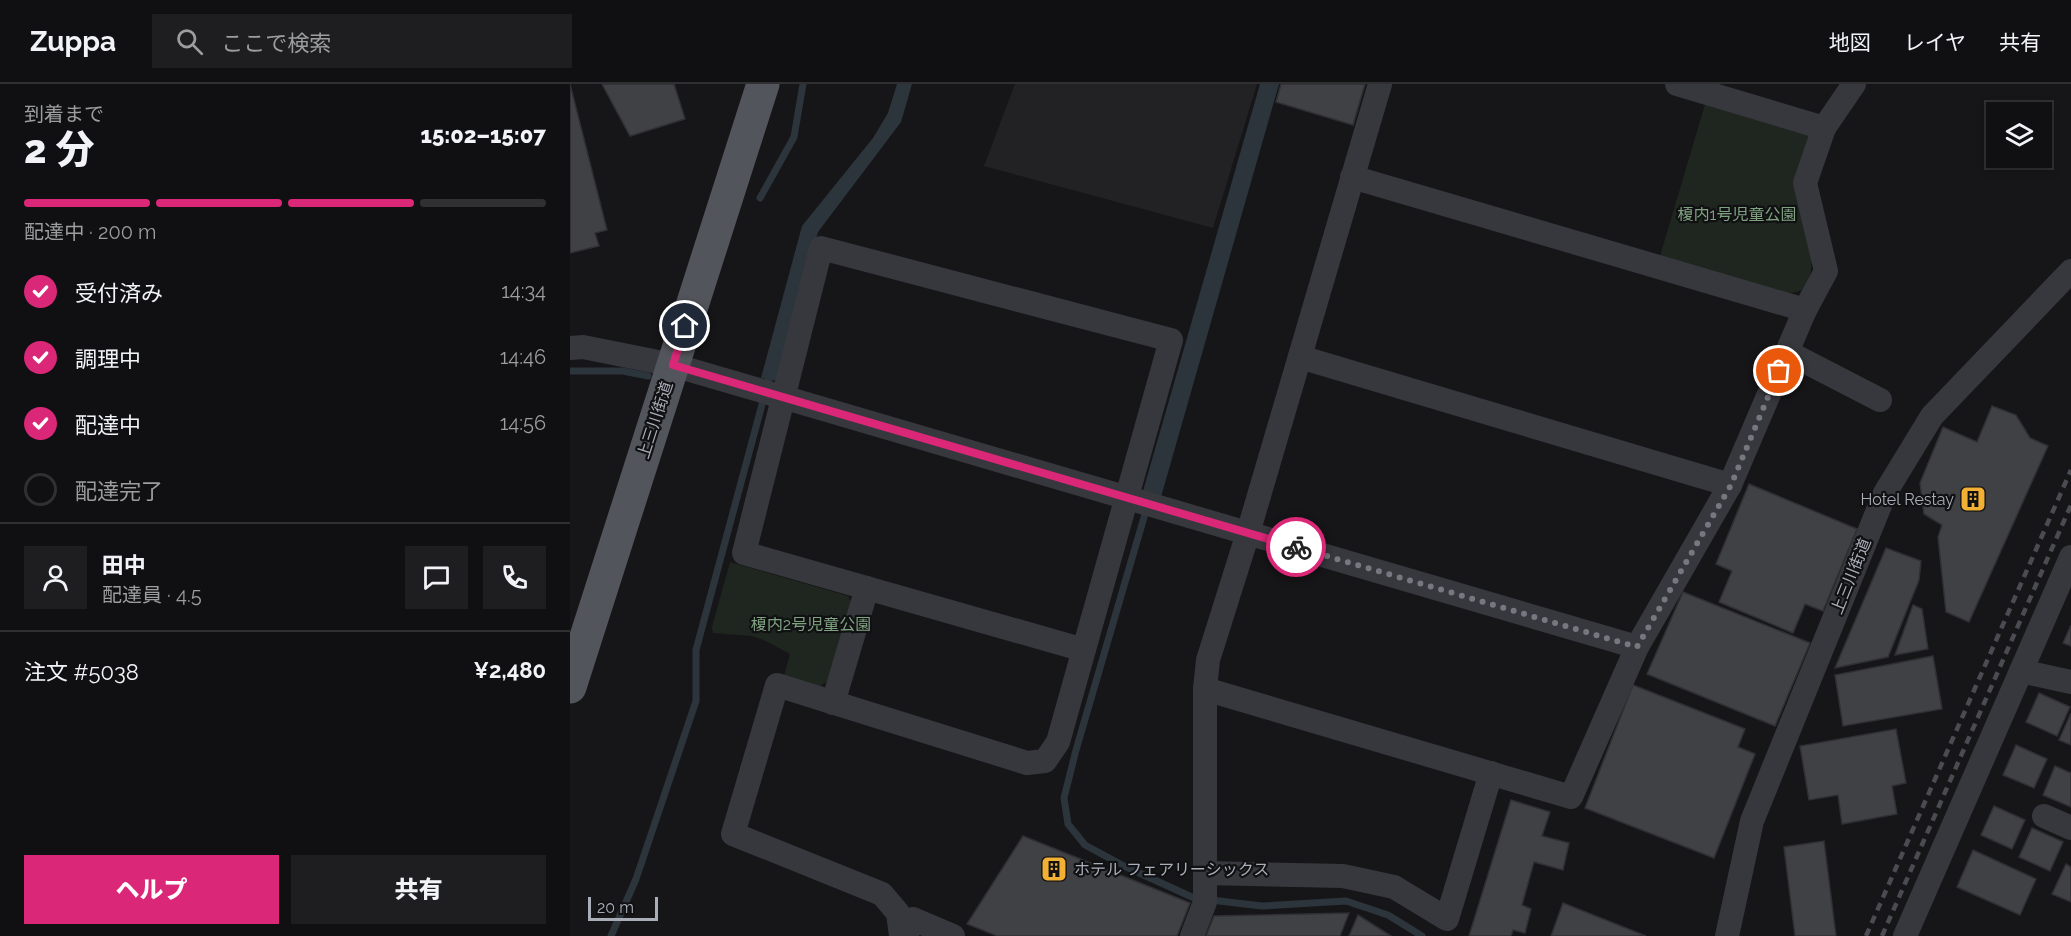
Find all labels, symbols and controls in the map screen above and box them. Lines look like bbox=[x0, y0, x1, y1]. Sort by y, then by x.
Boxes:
search box bbox=[152, 14, 572, 68]
text: Zuppa bbox=[30, 25, 116, 58]
icon: search bbox=[173, 25, 206, 58]
text: ここで検索 bbox=[221, 30, 331, 56]
text: 地図 bbox=[1829, 30, 1871, 55]
text: レイヤ bbox=[1904, 30, 1966, 55]
text: 共有 bbox=[1999, 30, 2041, 55]
text: 到着まで bbox=[24, 102, 104, 126]
map controls bbox=[1986, 102, 2052, 168]
button: layers bbox=[1986, 102, 2052, 168]
text: 15:02–15:07 bbox=[421, 122, 546, 148]
text: 2 分 bbox=[24, 126, 95, 172]
park label: 榎内1号児童公園 bbox=[1678, 205, 1796, 224]
text: 配達中 · 200 m bbox=[24, 220, 156, 244]
icon: check bbox=[24, 275, 57, 308]
text: 14:34 bbox=[501, 279, 546, 303]
text: 受付済み bbox=[75, 280, 163, 306]
pin bbox=[659, 300, 710, 351]
icon: home bbox=[668, 309, 701, 342]
icon: check bbox=[24, 341, 57, 374]
text: 14:46 bbox=[500, 345, 546, 369]
pin bbox=[1753, 345, 1804, 396]
text: 調理中 bbox=[75, 346, 141, 372]
icon: bag bbox=[1762, 354, 1795, 387]
street label: 上三川街道 bbox=[634, 379, 676, 461]
icon: check bbox=[24, 407, 57, 440]
text: 14:56 bbox=[500, 411, 546, 435]
text: 配達中 bbox=[75, 412, 141, 438]
text: 配達完了 bbox=[75, 478, 163, 504]
building icon: Hotel Restay bbox=[1958, 484, 1988, 514]
place label: Hotel Restay bbox=[1861, 490, 1954, 509]
courier bbox=[1266, 517, 1326, 577]
icon: bike bbox=[1280, 531, 1313, 564]
street label: 上三川街道 bbox=[1827, 535, 1875, 617]
button: person bbox=[24, 546, 87, 609]
button: chat bbox=[405, 546, 468, 609]
button: phone bbox=[483, 546, 546, 609]
text: 田中 bbox=[102, 552, 146, 578]
text: 配達員 · 4.5 bbox=[102, 583, 202, 607]
park label: 榎内2号児童公園 bbox=[751, 615, 871, 634]
text: ¥2,480 bbox=[473, 657, 546, 683]
text: 注文 #5038 bbox=[24, 659, 139, 685]
building icon: ホテル フェアリーシックス bbox=[1039, 854, 1069, 884]
button: ヘルプ bbox=[24, 855, 279, 924]
button: 共有 bbox=[291, 855, 546, 924]
place label: ホテル フェアリーシックス bbox=[1074, 860, 1269, 879]
scale bar bbox=[588, 894, 658, 922]
text: 20 m bbox=[597, 898, 634, 917]

